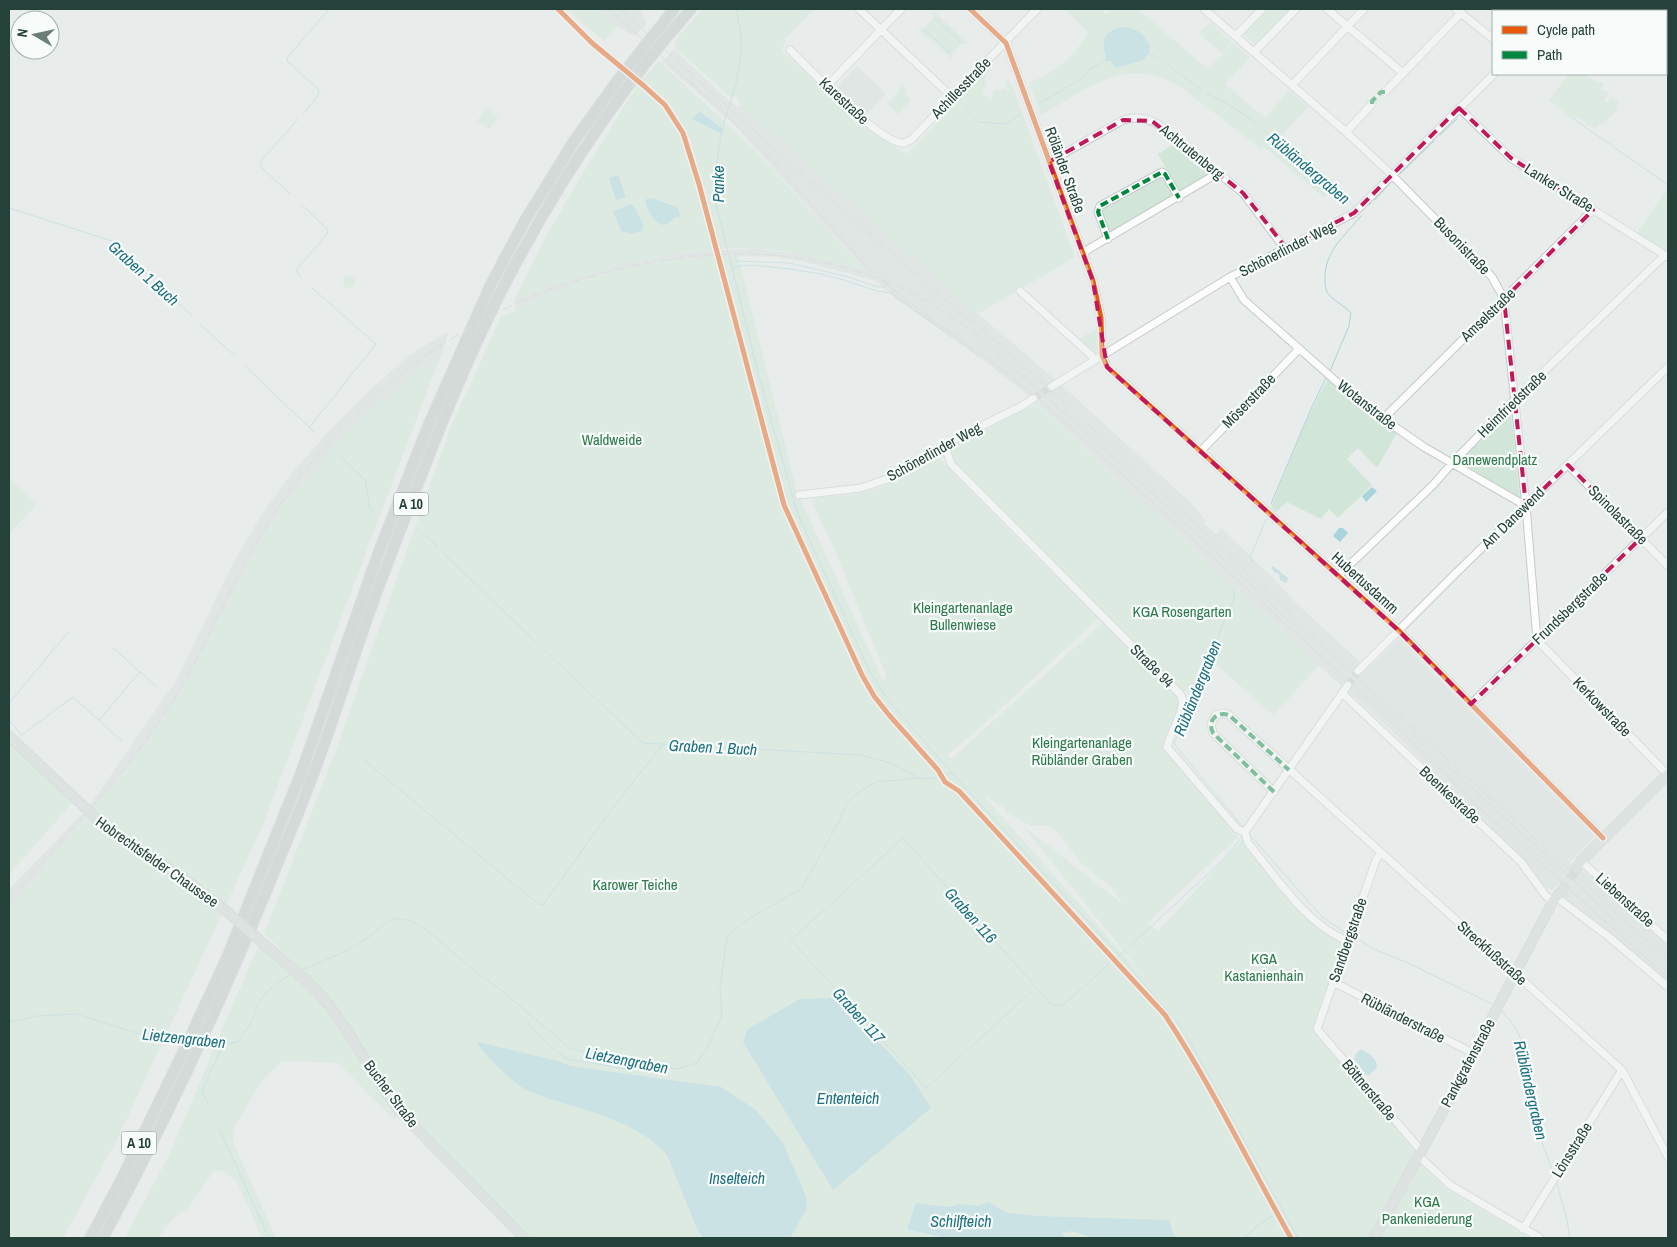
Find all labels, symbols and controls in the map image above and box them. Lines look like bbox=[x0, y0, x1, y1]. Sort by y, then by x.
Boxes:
north arrow bbox=[10, 10, 60, 60]
legend bbox=[1492, 10, 1667, 75]
text: Cycle path bbox=[1537, 19, 1595, 40]
text: N bbox=[13, 27, 32, 38]
text: Path bbox=[1537, 44, 1562, 65]
street label: Achillesstraße bbox=[925, 52, 995, 124]
street label: Karestraße bbox=[815, 72, 874, 129]
street label: Achtrutenberg bbox=[1155, 119, 1229, 184]
street label: Röländer Straße bbox=[1040, 124, 1091, 216]
water label: Rübländergraben bbox=[1263, 127, 1355, 209]
street label: Lanker Straße bbox=[1521, 158, 1598, 217]
water label: Panke bbox=[707, 165, 729, 203]
street label: Busonistraße bbox=[1429, 212, 1495, 279]
street label: Schönerlinder Weg bbox=[1235, 215, 1338, 282]
water label: Graben 1 Buch bbox=[104, 235, 184, 311]
street label: Amselstraße bbox=[1455, 283, 1520, 347]
street label: Heimfriedstraße bbox=[1472, 365, 1551, 442]
street label: Möserstraße bbox=[1217, 368, 1280, 433]
street label: Wotanstraße bbox=[1333, 375, 1402, 435]
street label: Schönerlinder Weg bbox=[883, 417, 985, 486]
park label: Waldweide bbox=[582, 429, 642, 450]
park label: Danewendplatz bbox=[1453, 449, 1537, 470]
street label: Spinolastraße bbox=[1584, 480, 1653, 549]
street label: Am Danewend bbox=[1476, 482, 1549, 554]
road number: A 10 bbox=[394, 492, 428, 516]
street label: Hubertusdamm bbox=[1327, 547, 1404, 619]
street label: Frundsbergstraße bbox=[1527, 566, 1612, 649]
park label: Kleingartenanlage Bullenwiese bbox=[913, 597, 1013, 635]
park label: KGA Rosengarten bbox=[1132, 601, 1232, 622]
water label: Rübländergraben bbox=[1168, 637, 1226, 739]
street label: Straße 94 bbox=[1126, 639, 1179, 692]
street label: Kerkowstraße bbox=[1568, 672, 1636, 741]
park label: Kleingartenanlage Rübländer Graben bbox=[1031, 732, 1133, 770]
water label: Graben 1 Buch bbox=[668, 734, 758, 760]
street label: Boenkestraße bbox=[1415, 761, 1486, 829]
street label: Hobrechtsfelder Chaussee bbox=[92, 811, 223, 912]
street label: Liebenstraße bbox=[1591, 868, 1659, 932]
park label: Karower Teiche bbox=[592, 874, 678, 895]
water label: Graben 116 bbox=[940, 882, 1002, 948]
street label: Sandbergstraße bbox=[1323, 895, 1372, 985]
street label: Streckfußstraße bbox=[1453, 916, 1532, 990]
park label: KGA Kastanienhain bbox=[1224, 948, 1304, 986]
water label: Graben 117 bbox=[828, 982, 890, 1048]
street label: Rübländerstraße bbox=[1358, 987, 1449, 1048]
street label: Pankgrafenstraße bbox=[1435, 1015, 1500, 1111]
water label: Lietzengraben bbox=[141, 1023, 227, 1053]
water label: Rübländergraben bbox=[1509, 1038, 1553, 1142]
water label: Lietzengraben bbox=[584, 1041, 670, 1079]
street label: Böttnerstraße bbox=[1337, 1054, 1401, 1125]
street label: Bucher Straße bbox=[359, 1056, 424, 1132]
water label: Ententeich bbox=[817, 1087, 879, 1109]
street label: Lönsstraße bbox=[1546, 1118, 1597, 1181]
road number: A 10 bbox=[122, 1132, 156, 1154]
water label: Inselteich bbox=[709, 1167, 765, 1189]
park label: KGA Pankeniederung bbox=[1382, 1191, 1472, 1229]
water label: Schilfteich bbox=[930, 1210, 992, 1232]

